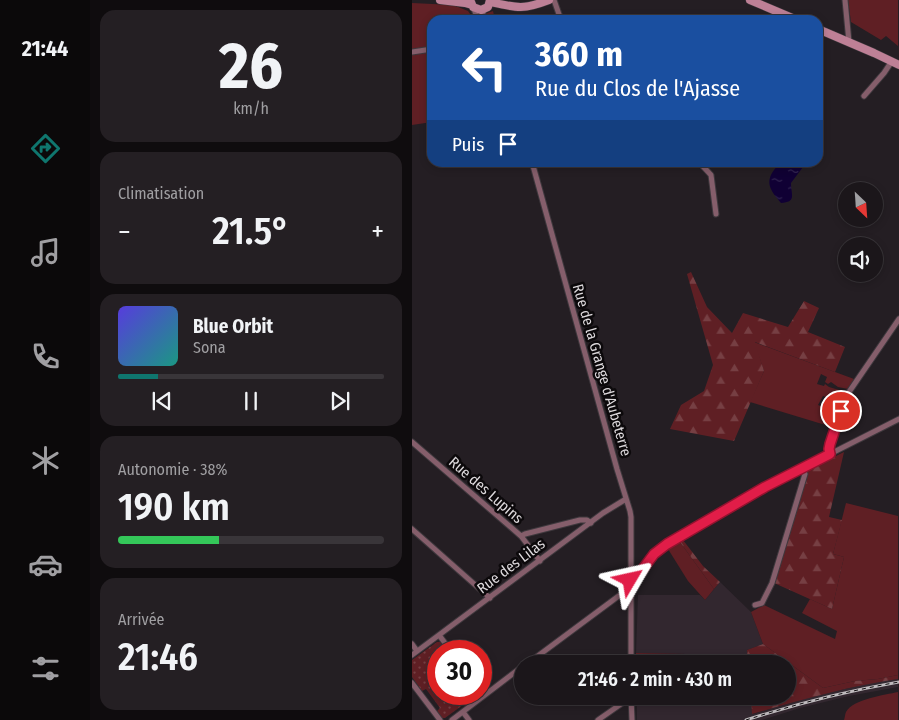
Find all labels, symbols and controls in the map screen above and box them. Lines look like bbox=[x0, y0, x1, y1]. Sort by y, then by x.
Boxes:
text: 26 bbox=[219, 27, 283, 105]
text: 360 m bbox=[535, 33, 623, 75]
text: 21:44 bbox=[22, 35, 68, 62]
icon: left bbox=[452, 35, 517, 100]
text: Rue du Clos de l'Ajasse bbox=[535, 75, 740, 102]
text: km/h bbox=[233, 99, 269, 118]
icon: arrive bbox=[494, 130, 522, 158]
icon: directions bbox=[28, 131, 63, 166]
text: Puis bbox=[452, 133, 484, 156]
north arrow bbox=[838, 182, 883, 228]
map controls bbox=[838, 182, 883, 282]
text: Climatisation bbox=[118, 184, 204, 203]
text: 21.5° bbox=[212, 208, 290, 254]
text: − bbox=[118, 215, 131, 248]
text: + bbox=[371, 215, 384, 248]
icon: music bbox=[28, 235, 63, 270]
button: sound bbox=[838, 237, 883, 282]
street label: Rue de la Grange d'Aubeterre bbox=[569, 282, 635, 458]
text: Blue Orbit bbox=[193, 315, 273, 338]
text: Sona bbox=[193, 338, 226, 357]
icon: phone bbox=[28, 339, 63, 374]
icon: previous bbox=[148, 387, 176, 415]
icon: pause bbox=[237, 387, 265, 415]
icon: next bbox=[326, 387, 354, 415]
pin bbox=[820, 390, 862, 432]
icon: arrive bbox=[827, 397, 855, 425]
icon: climate bbox=[28, 443, 63, 478]
street label: Rue des Lupins bbox=[445, 453, 527, 527]
text: Autonomie · 38% bbox=[118, 460, 227, 479]
text: 190 km bbox=[118, 484, 230, 530]
street label: Rue des Lilas bbox=[474, 535, 548, 597]
icon: car bbox=[28, 547, 63, 582]
position arrow bbox=[603, 553, 655, 605]
text: Arrivée bbox=[118, 610, 164, 629]
text: 21:46 bbox=[118, 634, 198, 680]
speed limit sign: 30 bbox=[427, 640, 492, 705]
icon: filters bbox=[28, 651, 63, 686]
text: 21:46 · 2 min · 430 m bbox=[578, 668, 732, 691]

